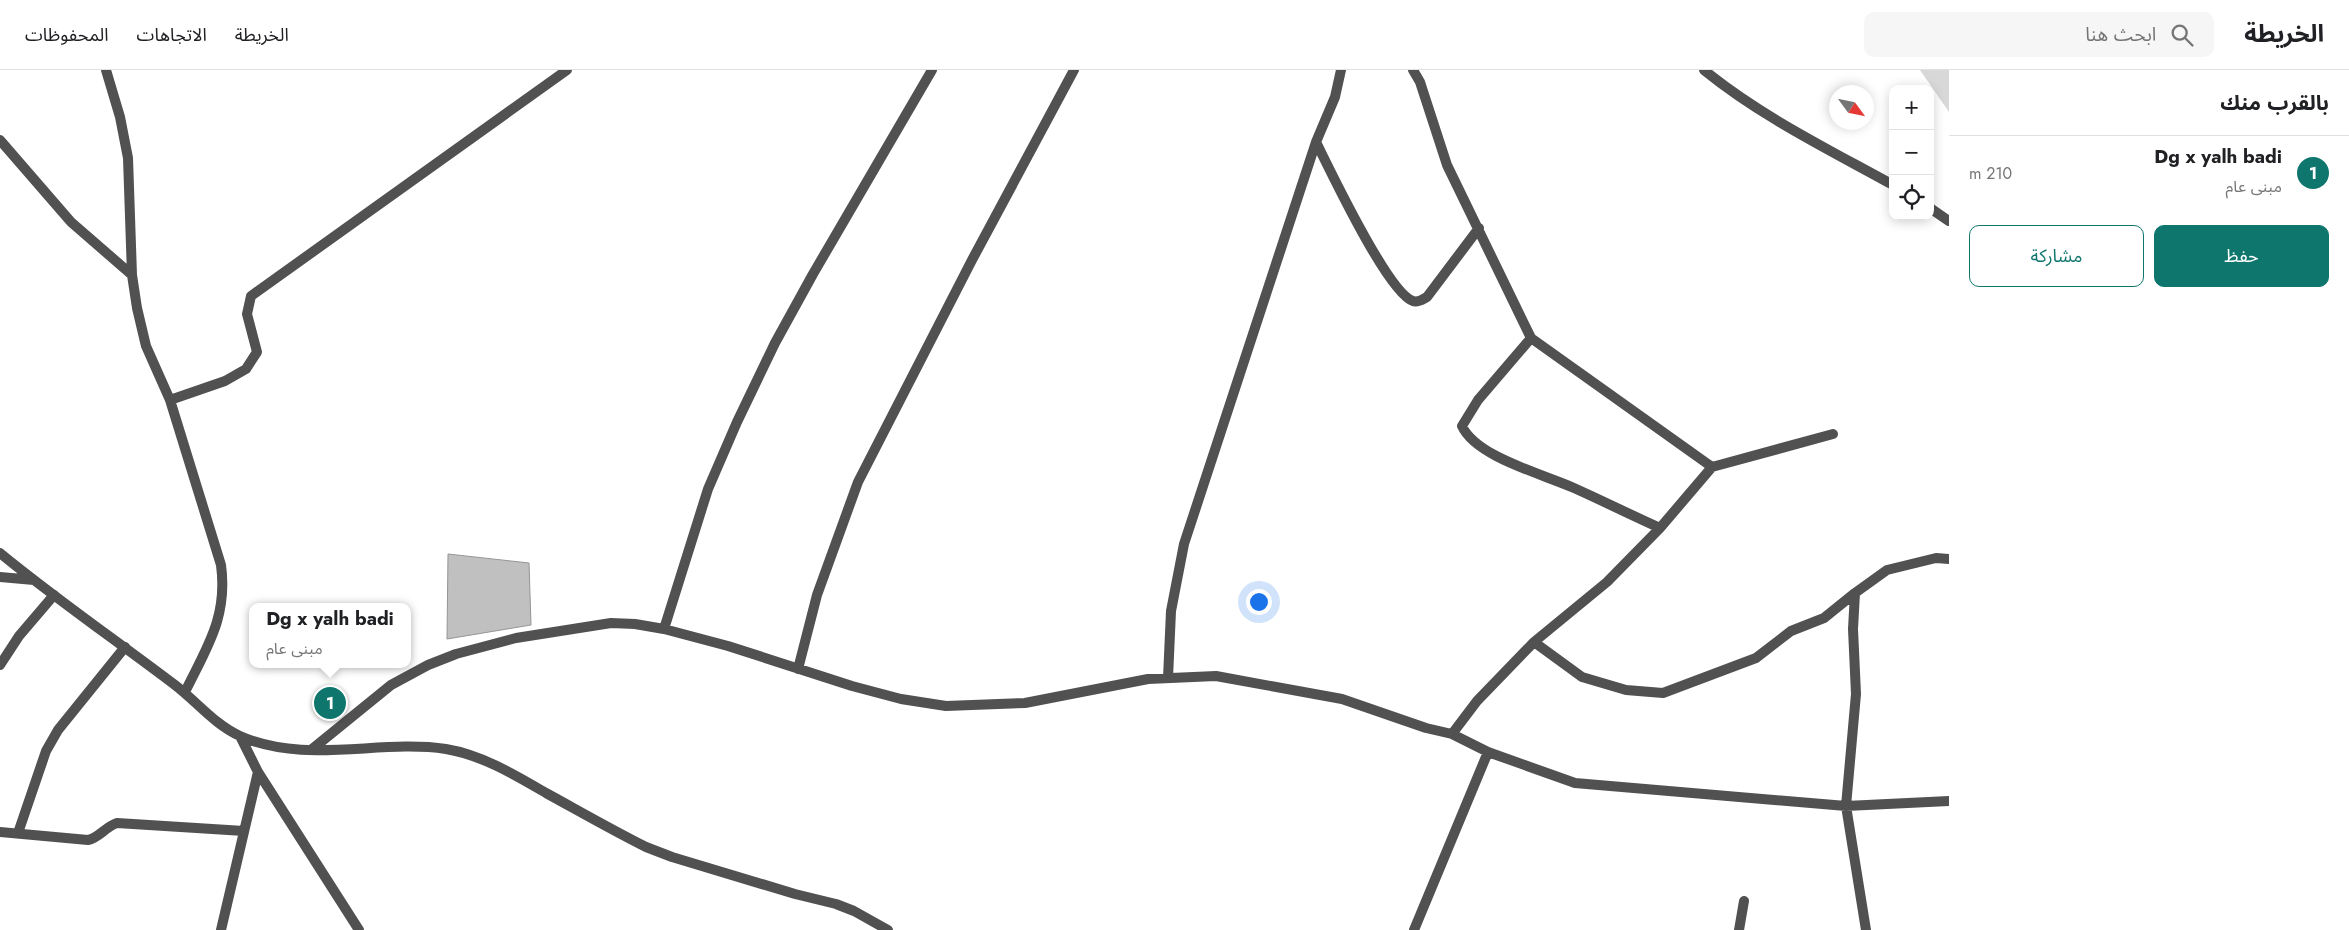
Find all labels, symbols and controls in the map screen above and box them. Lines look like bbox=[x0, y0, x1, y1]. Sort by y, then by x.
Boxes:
search box bbox=[1864, 12, 2214, 57]
text: الخريطة bbox=[2244, 16, 2324, 51]
text: ابحث هنا bbox=[2085, 21, 2156, 48]
icon: search bbox=[2168, 21, 2196, 49]
text: المحفوظات bbox=[25, 22, 109, 48]
text: الاتجاهات bbox=[137, 22, 207, 48]
text: الخريطة bbox=[235, 22, 289, 48]
north arrow bbox=[1829, 85, 1874, 130]
map controls bbox=[1889, 85, 1934, 220]
button: + bbox=[1889, 85, 1934, 130]
text: بالقرب منك bbox=[2220, 88, 2329, 118]
button: − bbox=[1889, 130, 1934, 175]
text: Dg x yalh badi bbox=[2154, 143, 2282, 170]
text: 210 m bbox=[1969, 162, 2012, 185]
text: 1 bbox=[2309, 162, 2317, 185]
button: locate bbox=[1889, 175, 1934, 220]
text: مبنى عام bbox=[2226, 175, 2282, 198]
button: مشاركة bbox=[1969, 225, 2144, 287]
button: حفظ bbox=[2154, 225, 2329, 287]
your location bbox=[1246, 589, 1272, 615]
popup bbox=[249, 603, 411, 668]
text: Dg x yalh badi bbox=[266, 605, 394, 632]
text: مبنى عام bbox=[266, 637, 323, 660]
pin: 1 bbox=[314, 684, 346, 722]

